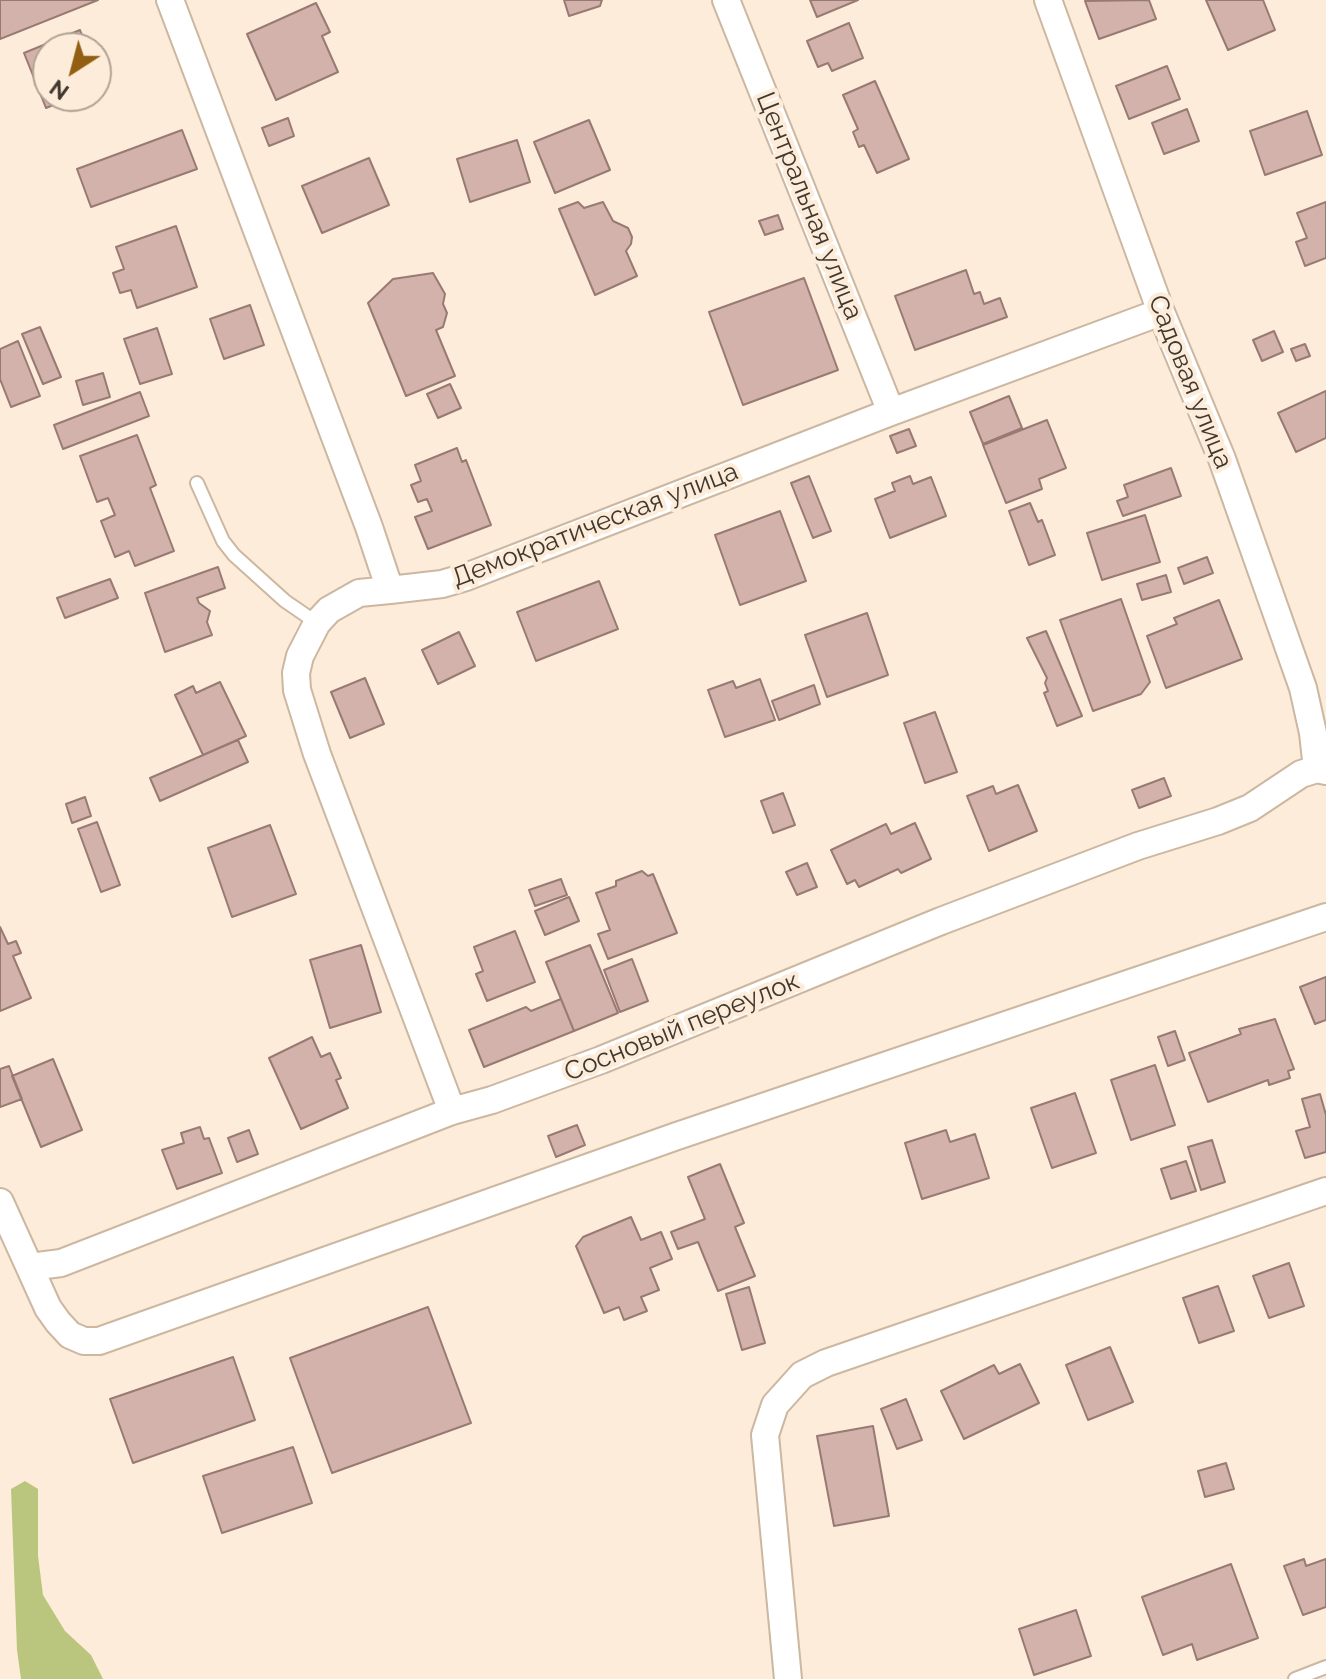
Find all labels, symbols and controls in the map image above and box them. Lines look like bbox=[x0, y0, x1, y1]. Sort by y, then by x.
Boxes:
north arrow bbox=[32, 32, 112, 112]
text: N bbox=[45, 74, 74, 105]
street label: Центральная улица bbox=[749, 88, 869, 324]
street label: Садовая улица bbox=[1141, 291, 1239, 473]
street label: Демократическая улица bbox=[447, 456, 743, 594]
street label: Сосновый переулок bbox=[560, 966, 804, 1088]

